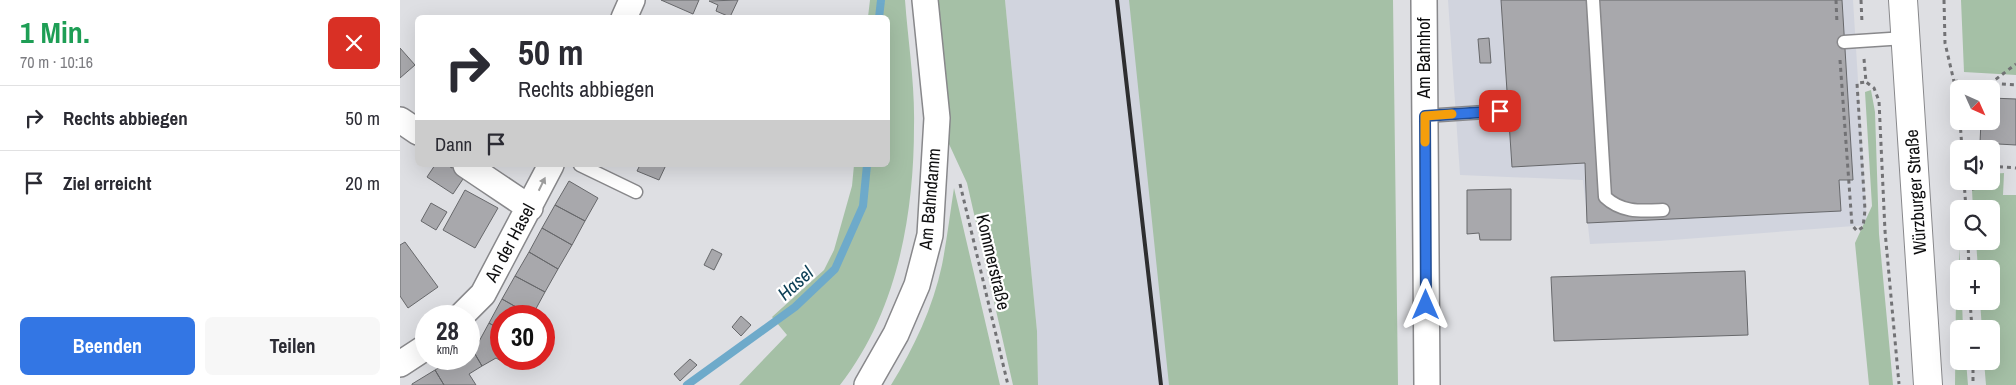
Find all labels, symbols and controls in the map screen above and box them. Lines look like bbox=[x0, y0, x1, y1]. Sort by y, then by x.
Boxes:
text: 1 Min. bbox=[20, 12, 90, 52]
street label: Am Bahnhof bbox=[1411, 16, 1436, 100]
button: close bbox=[328, 17, 380, 69]
text: 50 m bbox=[518, 29, 583, 76]
icon: right bbox=[435, 35, 500, 100]
text: 70 m · 10:16 bbox=[20, 51, 93, 73]
text: Rechts abbiegen bbox=[518, 74, 654, 104]
north arrow bbox=[1950, 80, 2000, 130]
map controls bbox=[1950, 80, 2000, 370]
pin bbox=[1479, 90, 1521, 132]
icon: arrive bbox=[1486, 97, 1514, 125]
icon: right bbox=[20, 104, 48, 132]
text: Rechts abbiegen bbox=[63, 105, 188, 131]
text: 50 m bbox=[345, 105, 380, 131]
street label: Würzburger Straße bbox=[1899, 129, 1932, 255]
icon: arrive bbox=[482, 130, 510, 158]
text: Dann bbox=[435, 131, 472, 157]
button: sound bbox=[1950, 140, 2000, 190]
street label: Am Bahndamm bbox=[913, 147, 946, 252]
icon: arrive bbox=[20, 169, 48, 197]
text: Ziel erreicht bbox=[63, 170, 151, 196]
text: 20 m bbox=[345, 170, 380, 196]
one-way arrow bbox=[538, 176, 546, 191]
street label: An der Hasel bbox=[478, 199, 541, 287]
button: search bbox=[1950, 200, 2000, 250]
street label: Kommerstraße bbox=[970, 212, 1017, 312]
water label: Hasel bbox=[772, 260, 819, 306]
button: + bbox=[1950, 260, 2000, 310]
position arrow bbox=[1399, 278, 1451, 330]
speed limit sign: 30 bbox=[490, 305, 555, 370]
text: 28 bbox=[436, 314, 459, 348]
button: Beenden bbox=[20, 317, 195, 375]
button: Teilen bbox=[205, 317, 380, 375]
button: − bbox=[1950, 320, 2000, 370]
text: km/h bbox=[437, 342, 458, 358]

